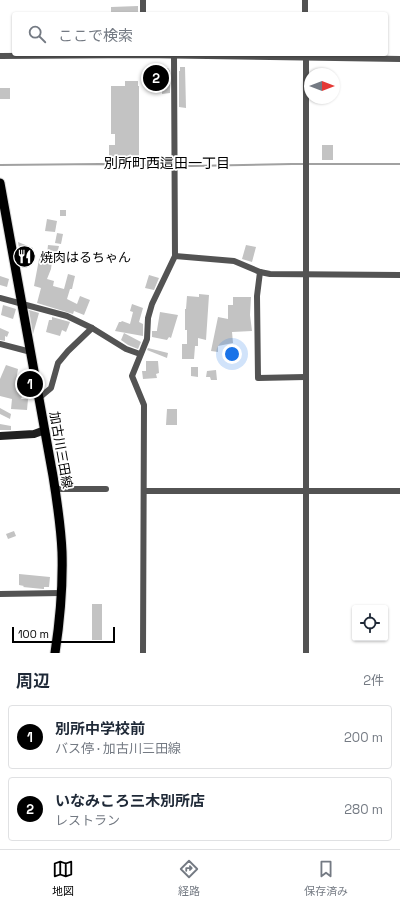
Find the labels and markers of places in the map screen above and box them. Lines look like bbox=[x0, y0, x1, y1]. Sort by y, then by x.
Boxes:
pin: 2 bbox=[143, 63, 169, 93]
restaurant icon: 焼肉はるちゃん bbox=[12, 244, 38, 270]
place label: 焼肉はるちゃん bbox=[40, 249, 131, 266]
pin: 1 bbox=[17, 369, 43, 399]

